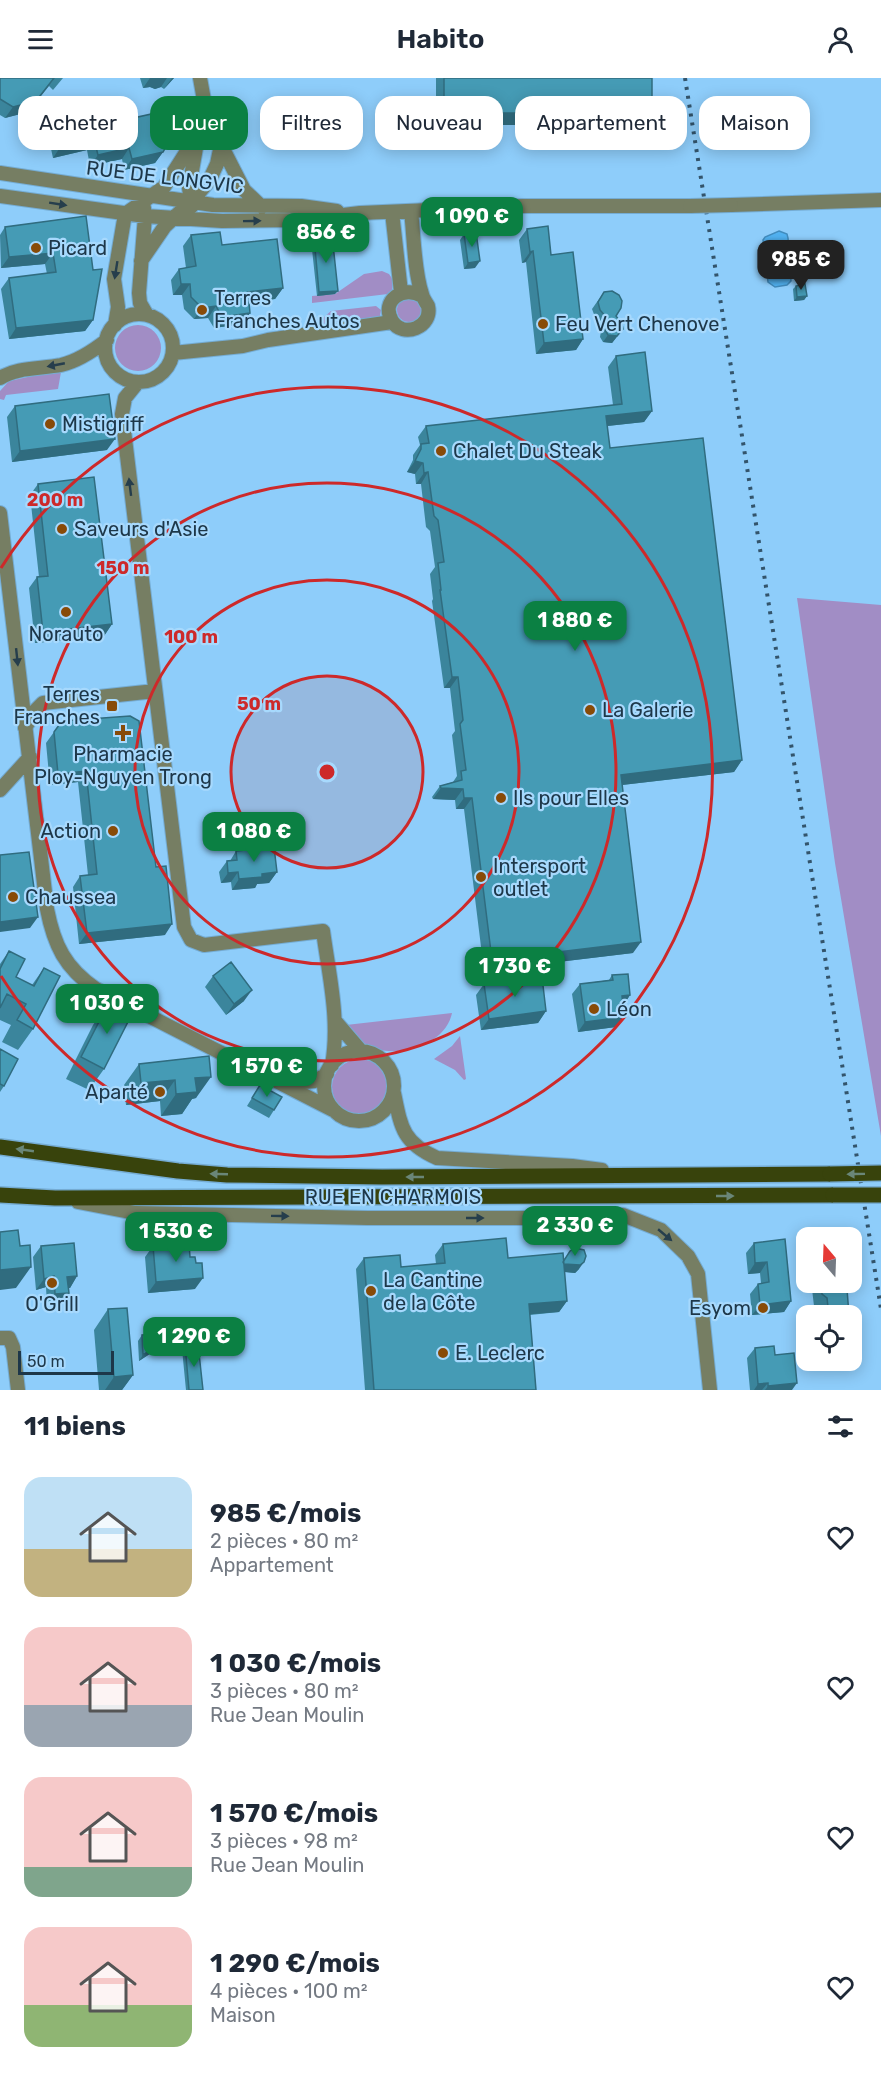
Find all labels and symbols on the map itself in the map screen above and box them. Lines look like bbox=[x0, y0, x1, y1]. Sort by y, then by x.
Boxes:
street label: RUE DE LONGVIC bbox=[85, 155, 245, 199]
pin: 1 090 € bbox=[417, 197, 527, 248]
one-way arrow bbox=[48, 200, 67, 209]
pin: 856 € bbox=[284, 213, 368, 264]
one-way arrow bbox=[242, 216, 261, 226]
place label: Picard bbox=[48, 236, 107, 260]
pin: 985 € bbox=[759, 240, 843, 291]
marker: Picard bbox=[29, 241, 43, 255]
one-way arrow bbox=[111, 260, 120, 279]
place label: Terres Franches Autos bbox=[214, 286, 360, 333]
marker: Terres Franches Autos bbox=[195, 303, 209, 317]
place label: Feu Vert Chenove bbox=[555, 312, 719, 336]
marker: Feu Vert Chenove bbox=[536, 317, 550, 331]
one-way arrow bbox=[46, 361, 65, 370]
place label: Mistigriff bbox=[62, 412, 144, 436]
marker: Mistigriff bbox=[43, 417, 57, 431]
place label: Chalet Du Steak bbox=[453, 439, 602, 463]
marker: Chalet Du Steak bbox=[434, 444, 448, 458]
one-way arrow bbox=[126, 478, 135, 497]
text: 200 m bbox=[27, 489, 83, 511]
place label: Saveurs d'Asie bbox=[74, 517, 208, 541]
marker: Saveurs d'Asie bbox=[55, 522, 69, 536]
text: 150 m bbox=[96, 557, 150, 579]
pin: 1 880 € bbox=[520, 601, 630, 652]
marker: Norauto bbox=[59, 605, 73, 619]
place label: Norauto bbox=[28, 622, 104, 646]
text: 100 m bbox=[164, 626, 218, 648]
one-way arrow bbox=[12, 648, 22, 667]
place label: Terres Franches bbox=[13, 682, 100, 729]
text: 50 m bbox=[237, 693, 281, 715]
place label: La Galerie bbox=[602, 698, 694, 722]
marker: Terres Franches bbox=[105, 699, 119, 713]
marker: La Galerie bbox=[583, 703, 597, 717]
marker: Pharmacie Ploy-Nguyen Trong bbox=[116, 726, 130, 740]
place label: Pharmacie Ploy-Nguyen Trong bbox=[34, 742, 212, 789]
centre of rings bbox=[317, 762, 337, 782]
place label: Ils pour Elles bbox=[513, 786, 629, 810]
marker: Ils pour Elles bbox=[494, 791, 508, 805]
pin: 1 080 € bbox=[199, 812, 309, 863]
place label: Action bbox=[40, 819, 101, 843]
marker: Action bbox=[106, 824, 120, 838]
place label: Intersport outlet bbox=[493, 854, 586, 901]
marker: Intersport outlet bbox=[474, 870, 488, 884]
place label: Chaussea bbox=[25, 885, 116, 909]
marker: Chaussea bbox=[6, 890, 20, 904]
pin: 1 730 € bbox=[460, 947, 570, 998]
pin: 1 030 € bbox=[52, 984, 162, 1035]
place label: Léon bbox=[606, 997, 652, 1021]
marker: Léon bbox=[587, 1002, 601, 1016]
pin: 1 570 € bbox=[212, 1047, 322, 1098]
place label: Aparté bbox=[85, 1080, 148, 1104]
marker: Aparté bbox=[153, 1085, 167, 1099]
one-way arrow bbox=[16, 1146, 35, 1155]
one-way arrow bbox=[846, 1169, 865, 1179]
one-way arrow bbox=[209, 1170, 228, 1179]
one-way arrow bbox=[405, 1172, 424, 1182]
street label: RUE EN CHARMOIS bbox=[305, 1185, 481, 1209]
one-way arrow bbox=[715, 1191, 734, 1201]
pin: 2 330 € bbox=[520, 1206, 630, 1257]
one-way arrow bbox=[271, 1211, 290, 1221]
pin: 1 530 € bbox=[121, 1212, 231, 1263]
one-way arrow bbox=[466, 1213, 485, 1223]
north arrow bbox=[796, 1227, 862, 1293]
one-way arrow bbox=[657, 1228, 673, 1241]
place label: La Cantine de la Côte bbox=[383, 1268, 483, 1315]
marker: O'Grill bbox=[45, 1276, 59, 1290]
marker: La Cantine de la Côte bbox=[364, 1284, 378, 1298]
place label: O'Grill bbox=[25, 1292, 79, 1316]
place label: Esyom bbox=[689, 1296, 751, 1320]
marker: Esyom bbox=[756, 1301, 770, 1315]
pin: 1 290 € bbox=[139, 1317, 249, 1368]
place label: E. Leclerc bbox=[455, 1341, 545, 1365]
marker: E. Leclerc bbox=[436, 1346, 450, 1360]
scale bar bbox=[18, 1348, 114, 1376]

